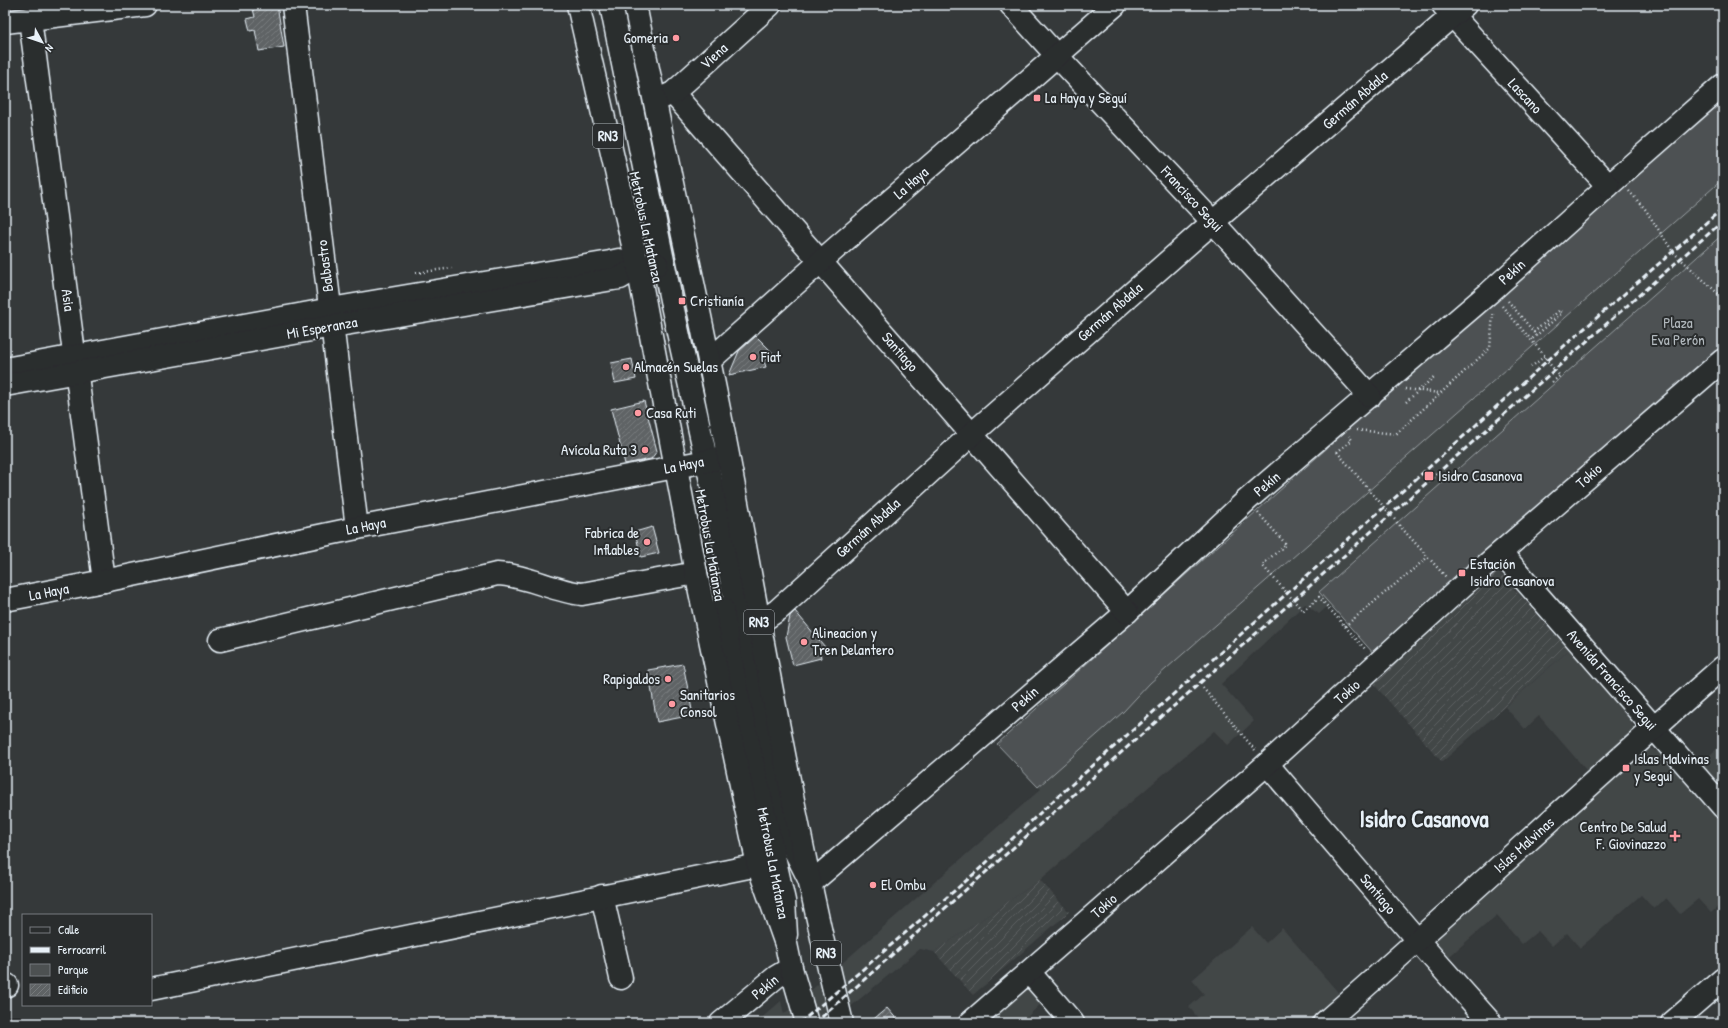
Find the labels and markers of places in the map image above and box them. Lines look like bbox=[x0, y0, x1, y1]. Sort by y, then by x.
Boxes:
place label: Gomeria bbox=[624, 27, 668, 48]
marker: Gomeria bbox=[671, 33, 681, 43]
place label: La Haya y Seguí bbox=[1045, 87, 1127, 108]
marker: La Haya y Seguí bbox=[1032, 93, 1042, 103]
place label: Cristianía bbox=[690, 290, 744, 311]
marker: Cristianía bbox=[677, 296, 687, 306]
place label: Fiat bbox=[760, 346, 782, 367]
marker: Fiat bbox=[748, 352, 758, 362]
place label: Almacén Suelas bbox=[634, 356, 718, 377]
marker: Almacén Suelas bbox=[621, 362, 631, 372]
place label: Casa Ruti bbox=[646, 402, 697, 423]
marker: Casa Ruti bbox=[633, 408, 643, 418]
place label: Avícola Ruta 3 bbox=[561, 439, 637, 460]
marker: Avícola Ruta 3 bbox=[640, 445, 650, 455]
place label: Isidro Casanova bbox=[1438, 465, 1522, 486]
marker: Isidro Casanova bbox=[1423, 470, 1435, 482]
place label: Fabrica de Inflables bbox=[584, 522, 639, 560]
marker: Fabrica de Inflables bbox=[642, 537, 652, 547]
place label: Estación Isidro Casanova bbox=[1470, 553, 1554, 591]
marker: Estación Isidro Casanova bbox=[1457, 568, 1467, 578]
place label: Alineacion y Tren Delantero bbox=[812, 622, 894, 660]
marker: Alineacion y Tren Delantero bbox=[799, 637, 809, 647]
place label: Rapigaldos bbox=[603, 668, 660, 689]
marker: Rapigaldos bbox=[663, 674, 673, 684]
place label: Sanitarios Consol bbox=[680, 684, 735, 722]
marker: Sanitarios Consol bbox=[667, 699, 677, 709]
place label: Islas Malvinas y Segui bbox=[1634, 748, 1709, 786]
marker: Islas Malvinas y Segui bbox=[1621, 763, 1631, 773]
place label: Centro De Salud F. Giovinazzo bbox=[1579, 816, 1666, 854]
marker: Centro De Salud F. Giovinazzo bbox=[1669, 830, 1681, 842]
place label: El Ombu bbox=[881, 874, 926, 895]
marker: El Ombu bbox=[868, 880, 878, 890]

